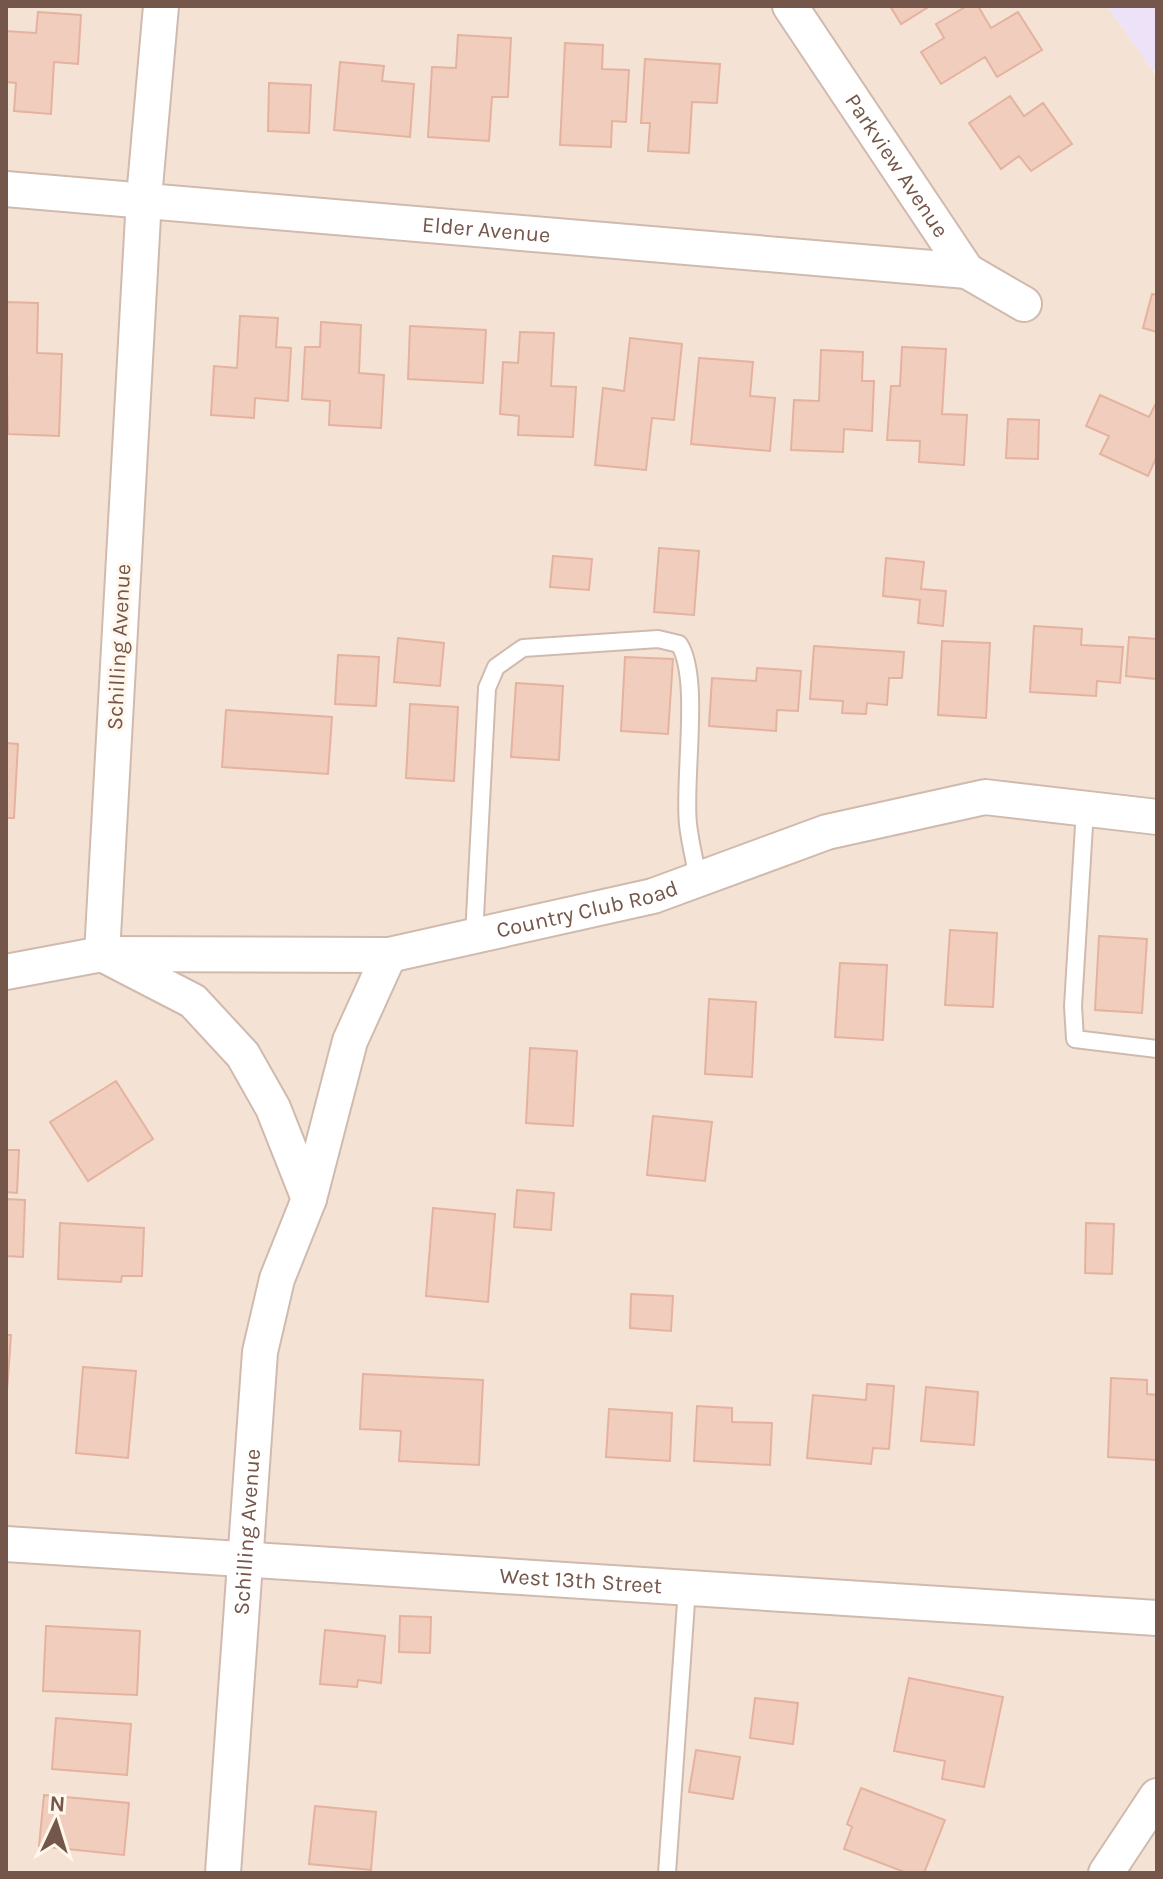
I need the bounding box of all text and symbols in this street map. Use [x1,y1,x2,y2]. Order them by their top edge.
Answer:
street label: Parkview Avenue [839,89,954,242]
street label: Elder Avenue [421,212,551,248]
street label: Schilling Avenue [102,563,136,731]
street label: Country Club Road [494,875,682,944]
street label: Schilling Avenue [228,1448,266,1616]
street label: West 13th Street [499,1563,663,1599]
north arrow [16,1783,96,1863]
text: N [49,1791,66,1818]

